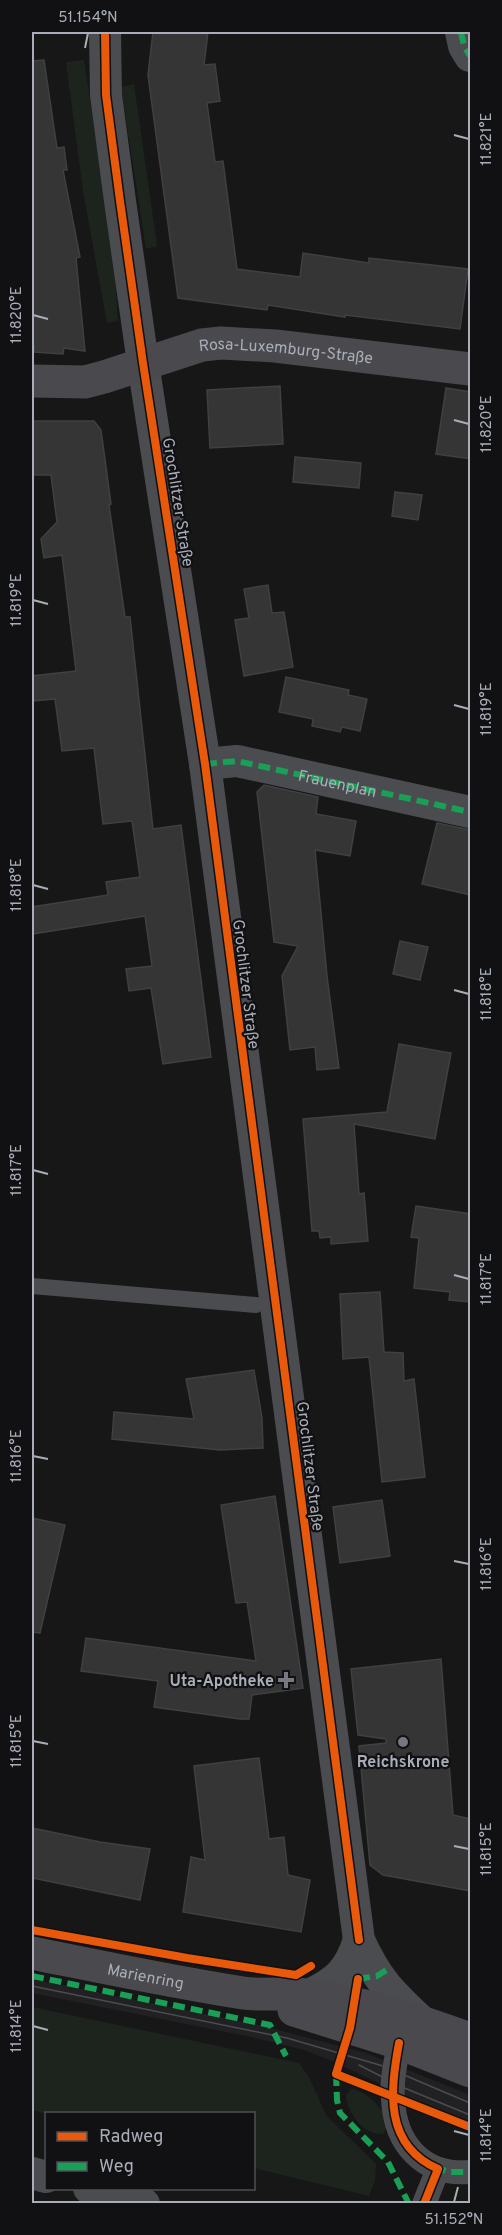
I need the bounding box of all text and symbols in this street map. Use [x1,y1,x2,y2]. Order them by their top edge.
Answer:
text: 51.154°N [58,9,118,28]
text: 11.821°E [478,112,497,166]
text: 11.820°E [8,286,27,344]
street label: Rosa-Luxemburg-Straße [198,335,374,369]
text: 11.820°E [478,395,497,453]
street label: Grochlitzer Straße [157,436,197,568]
text: 11.819°E [8,573,27,627]
text: 11.819°E [478,682,497,736]
street label: Frauenplan [296,767,378,803]
text: 11.818°E [8,858,27,912]
street label: Grochlitzer Straße [227,918,263,1050]
text: 11.818°E [478,967,497,1021]
text: 11.817°E [8,1144,27,1196]
text: 11.817°E [478,1253,497,1305]
street label: Grochlitzer Straße [291,1400,327,1532]
text: 11.816°E [8,1429,27,1483]
text: 11.816°E [478,1537,497,1591]
place label: Uta-Apotheke [169,1672,274,1692]
marker: Uta-Apotheke [279,1673,293,1687]
text: 11.815°E [8,1714,27,1768]
marker: Reichskrone [396,1735,410,1749]
place label: Reichskrone [357,1753,449,1773]
text: 11.815°E [478,1822,497,1876]
street label: Marienring [105,1960,185,1995]
text: 11.814°E [8,1999,27,2053]
text: 11.814°E [478,2108,497,2162]
legend [45,2112,255,2190]
text: Radweg [99,2126,163,2149]
text: Weg [99,2156,134,2179]
text: 51.152°N [425,2211,483,2230]

